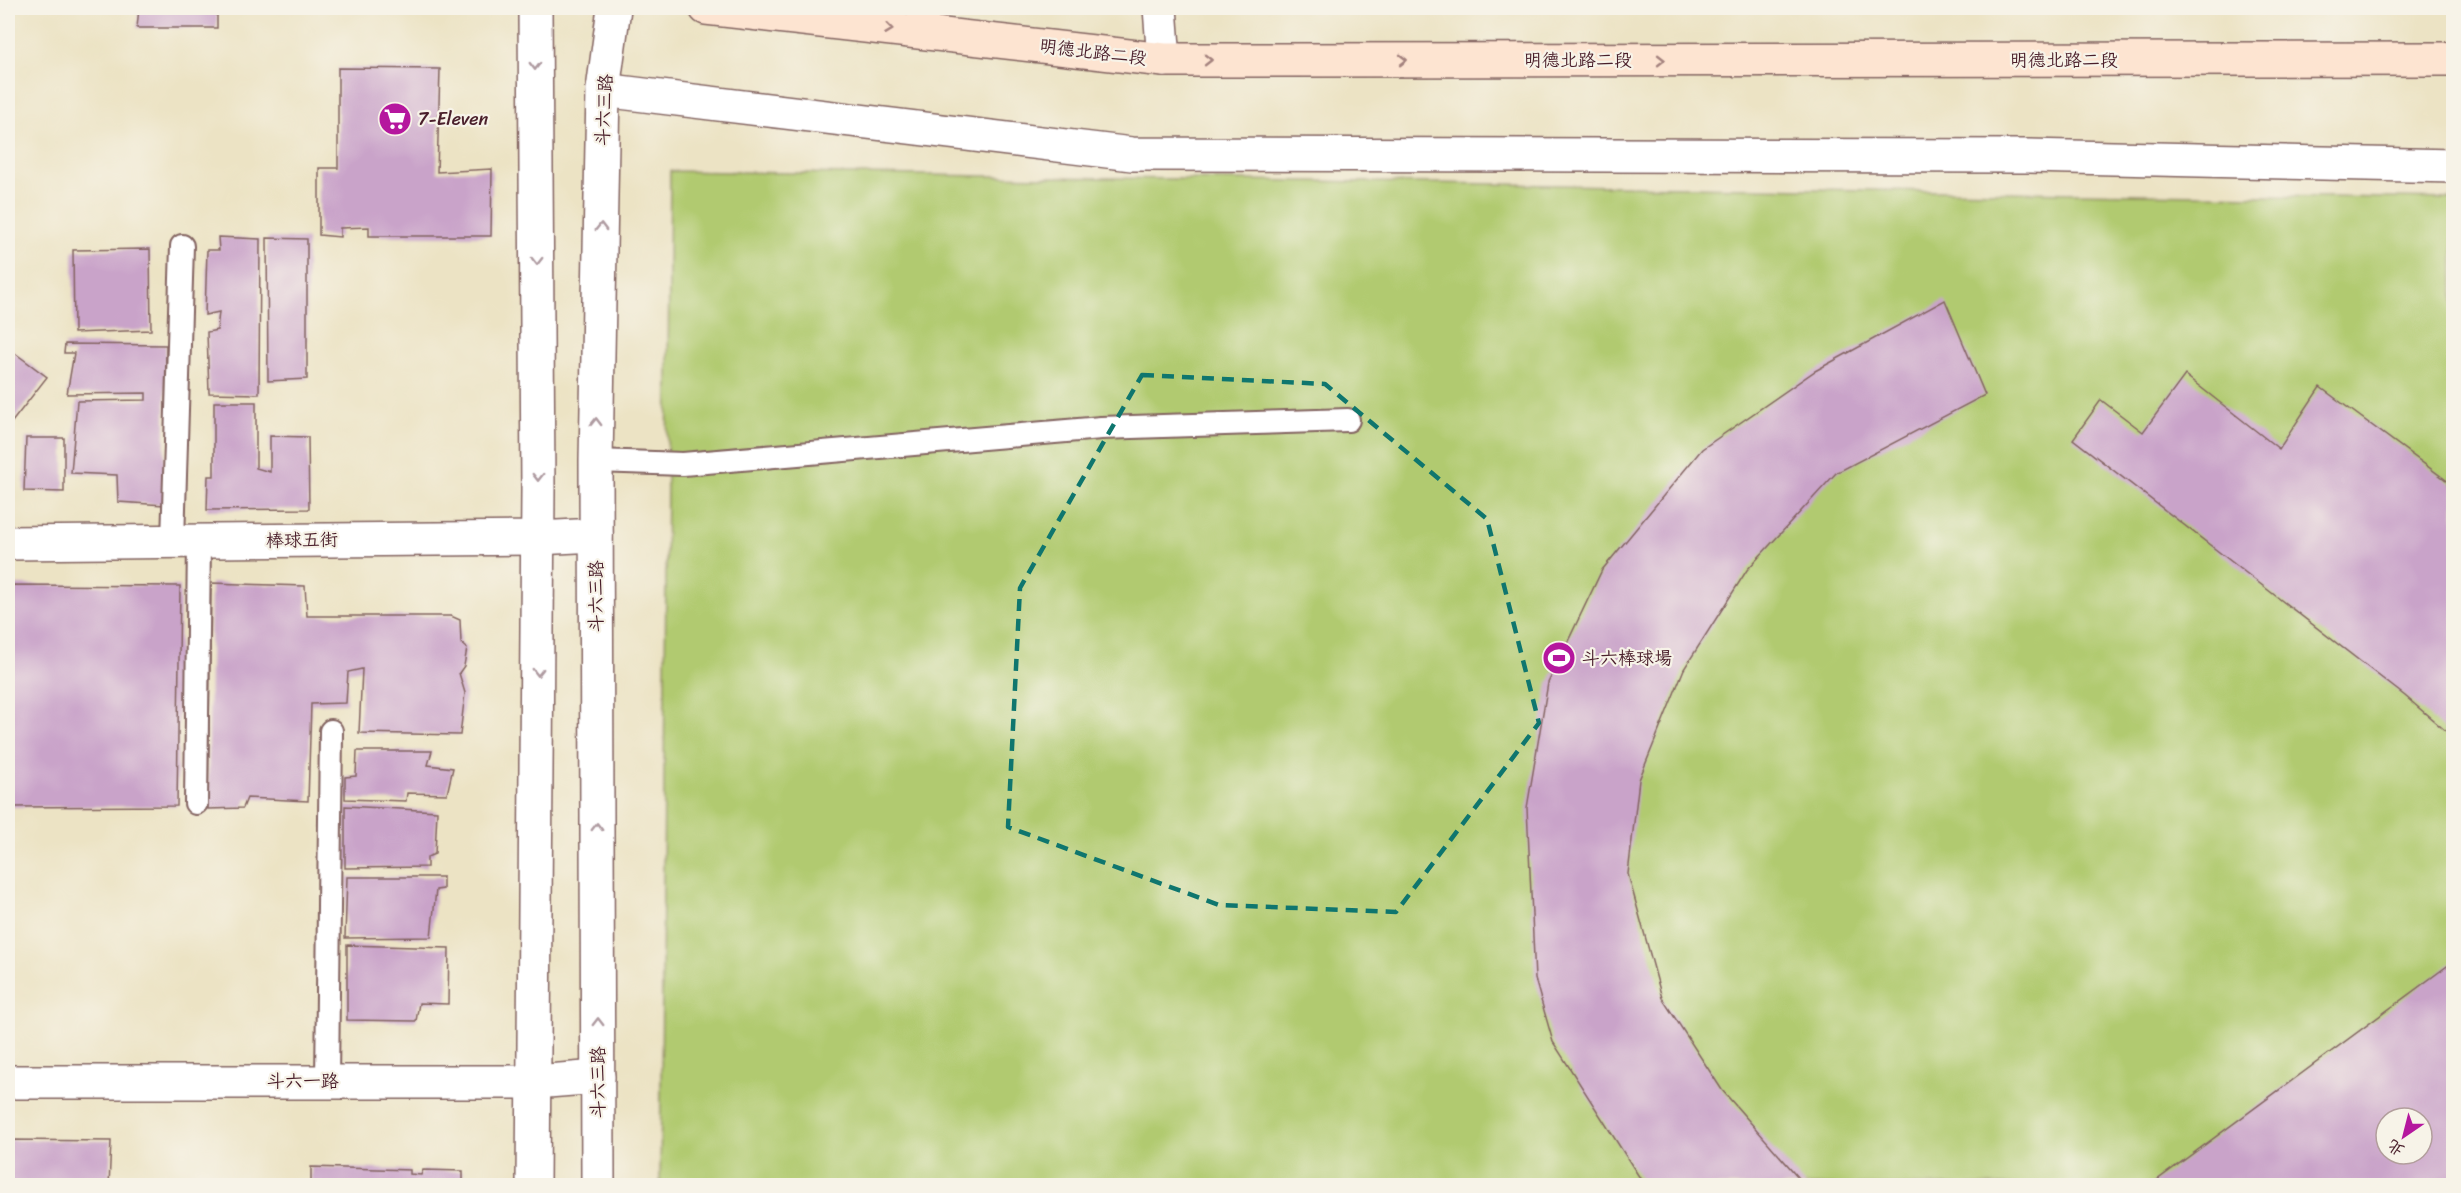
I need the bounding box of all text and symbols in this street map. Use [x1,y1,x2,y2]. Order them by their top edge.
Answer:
one-way arrow [885,22,894,35]
street label: 明德北路二段 [1037,30,1149,74]
street label: 明德北路二段 [1524,44,1632,76]
street label: 明德北路二段 [2010,44,2118,76]
one-way arrow [1204,54,1213,66]
one-way arrow [1399,54,1408,66]
one-way arrow [1657,54,1666,66]
one-way arrow [529,61,542,70]
street label: 斗六三路 [586,73,622,147]
supermarket icon: 7-Eleven [377,101,413,137]
place label: 7-Eleven [418,103,489,135]
one-way arrow [594,223,607,232]
one-way arrow [531,256,543,265]
one-way arrow [590,418,603,427]
one-way arrow [532,472,544,481]
street label: 棒球五街 [266,523,338,557]
street label: 斗六三路 [580,560,612,632]
sports icon: 斗六棒球場 [1541,640,1577,676]
place label: 斗六棒球場 [1582,642,1672,674]
one-way arrow [531,667,544,676]
one-way arrow [591,823,603,832]
one-way arrow [592,1018,604,1027]
street label: 斗六三路 [582,1046,614,1118]
street label: 斗六一路 [267,1065,339,1097]
north arrow [2374,1106,2434,1166]
text: 北 [2381,1131,2411,1164]

